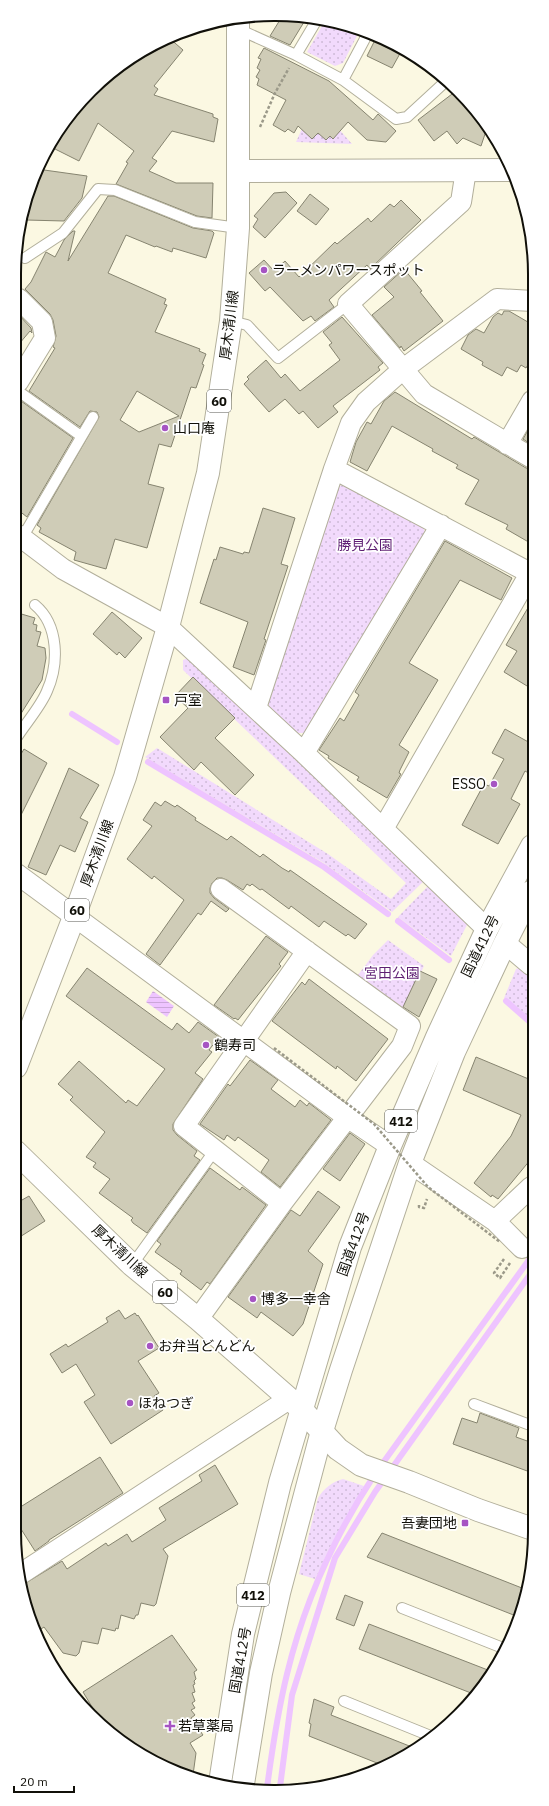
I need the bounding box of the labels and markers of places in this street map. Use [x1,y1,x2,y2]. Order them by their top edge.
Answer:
place label: ラーメンパワースポット [272,261,425,279]
marker: ラーメンパワースポット [259,265,269,275]
place label: 山口庵 [173,419,215,437]
marker: 山口庵 [160,423,170,433]
place label: 戸室 [174,691,202,709]
marker: 戸室 [161,695,171,705]
place label: ESSO [452,775,486,793]
marker: ESSO [489,779,499,789]
place label: 鶴寿司 [214,1036,256,1054]
marker: 鶴寿司 [201,1040,211,1050]
place label: 博多一幸舎 [261,1290,331,1308]
marker: 博多一幸舎 [248,1294,258,1304]
place label: お弁当どんどん [158,1337,256,1355]
marker: お弁当どんどん [145,1341,155,1351]
place label: ほねつぎ [138,1394,194,1412]
marker: ほねつぎ [125,1398,135,1408]
place label: 吾妻団地 [401,1514,457,1532]
marker: 吾妻団地 [460,1518,470,1528]
place label: 若草薬局 [178,1717,234,1735]
marker: 若草薬局 [165,1721,175,1731]

